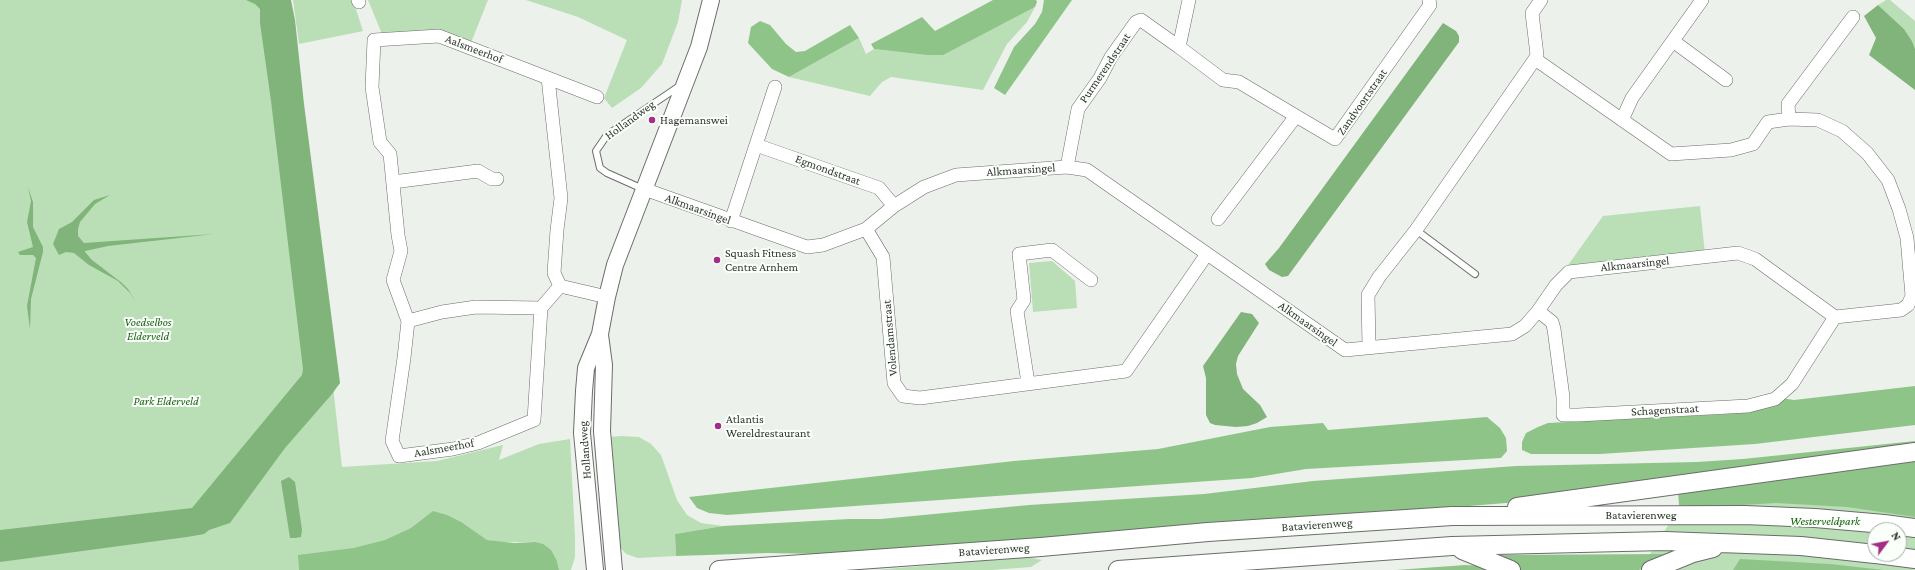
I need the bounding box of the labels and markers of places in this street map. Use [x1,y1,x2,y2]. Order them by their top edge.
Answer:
place label: Hagemanswei [660,113,728,127]
marker: Hagemanswei [647,115,657,125]
place label: Squash Fitness Centre Arnhem [725,246,798,274]
marker: Squash Fitness Centre Arnhem [712,255,722,265]
place label: Atlantis Wereldrestaurant [726,412,810,440]
marker: Atlantis Wereldrestaurant [713,421,723,431]

